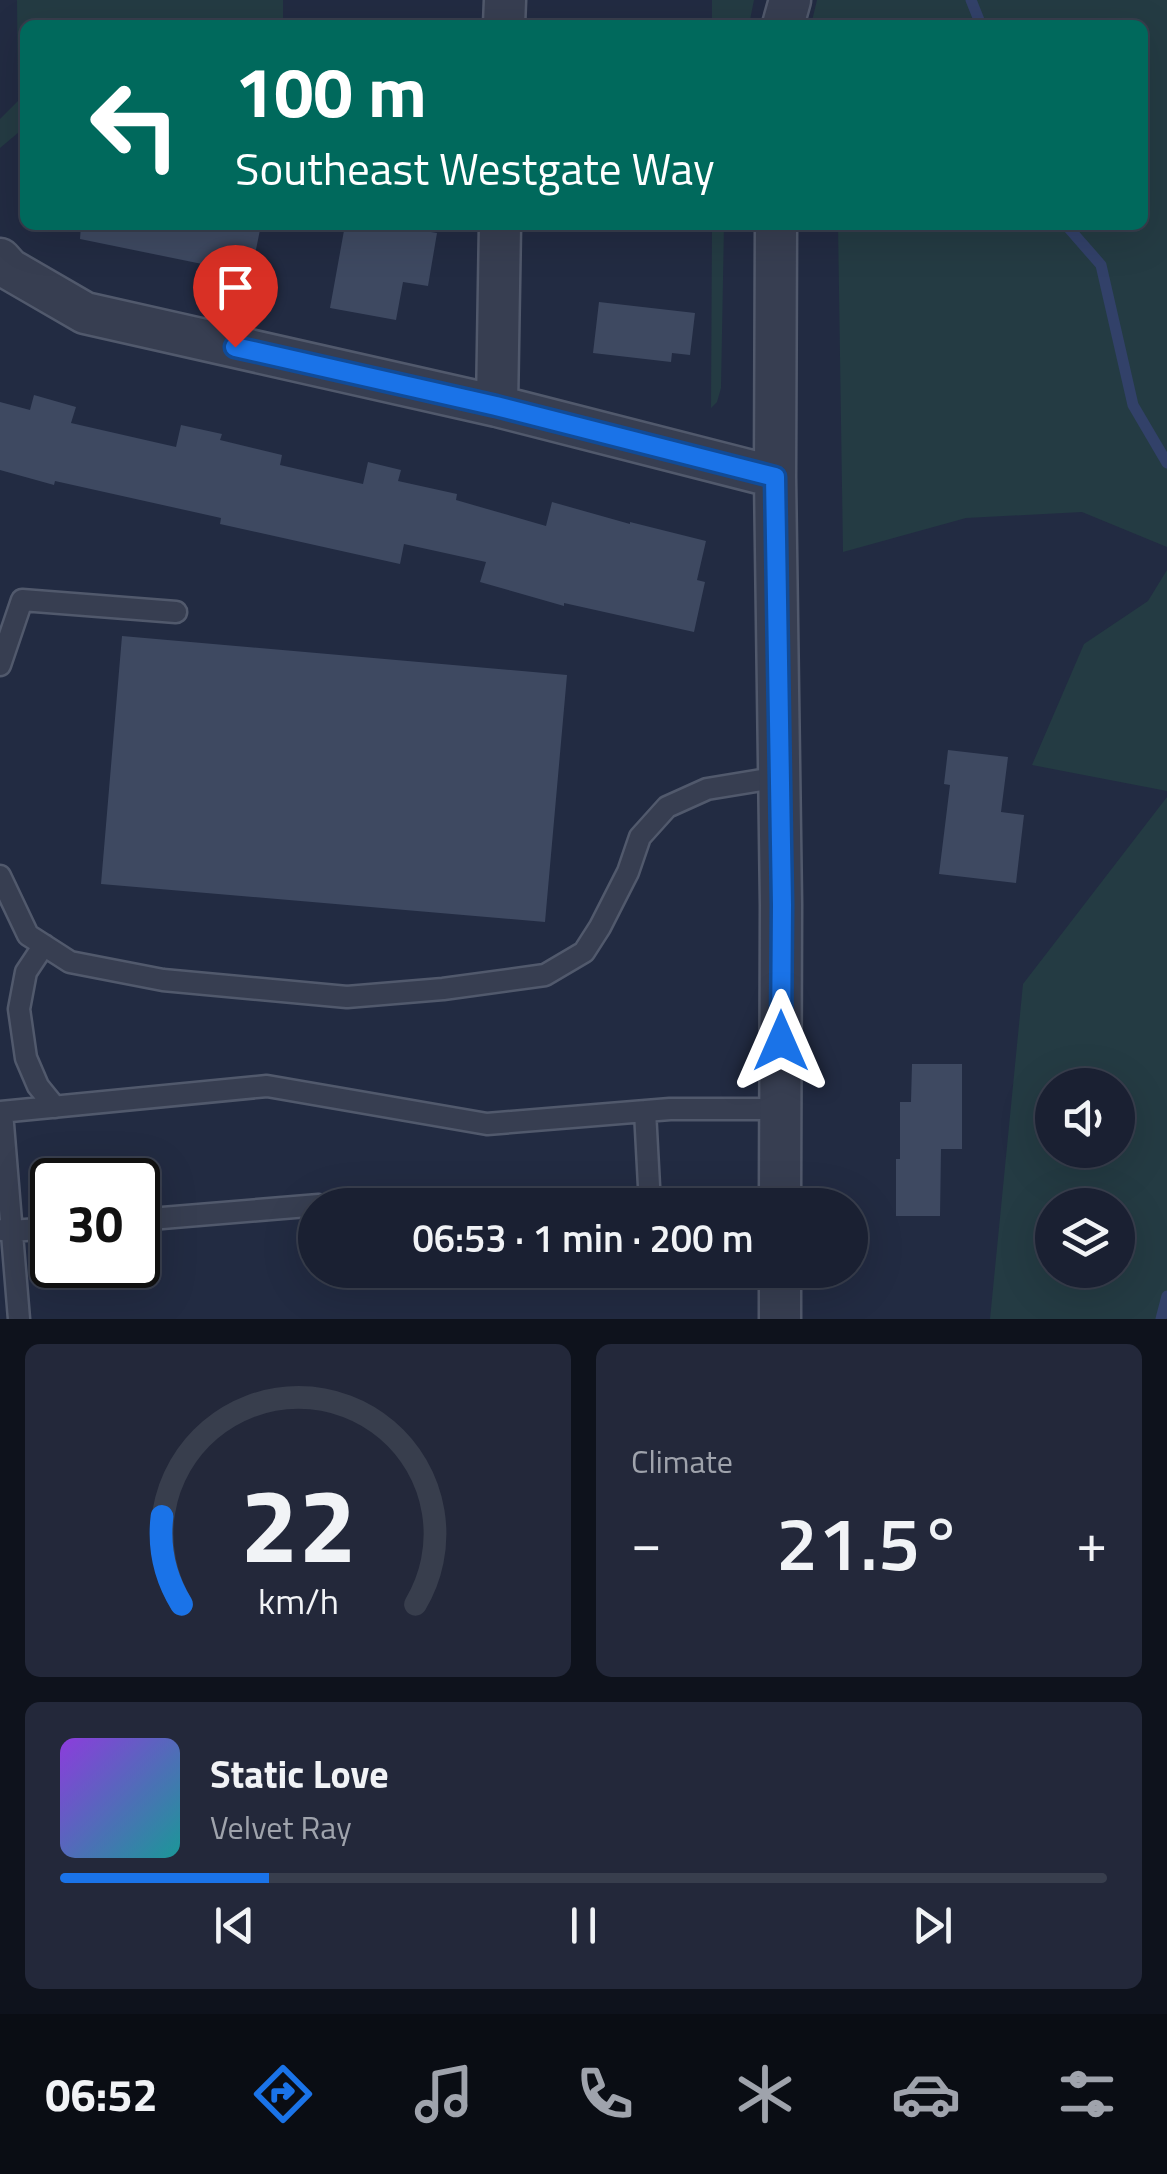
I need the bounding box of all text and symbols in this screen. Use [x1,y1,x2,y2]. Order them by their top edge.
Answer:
text: 100 m [235,38,427,144]
icon: left [70,60,200,190]
text: Southeast Westgate Way [235,134,715,202]
pin [193,245,278,348]
icon: arrive [208,260,263,315]
position arrow [729,989,833,1093]
map controls [1035,1068,1135,1288]
button: sound [1035,1068,1135,1168]
speed limit sign: 30 [30,1158,160,1288]
button: layers [1035,1188,1135,1288]
text: 06:53 · 1 min · 200 m [412,1209,754,1267]
text: Climate [631,1437,733,1485]
text: 22 [240,1444,356,1602]
text: 21.5° [776,1485,962,1599]
text: − [631,1500,662,1583]
text: + [1076,1500,1107,1583]
text: km/h [258,1573,338,1628]
text: Static Love [210,1745,389,1803]
text: Velvet Ray [210,1803,352,1851]
icon: previous [207,1898,262,1953]
icon: pause [556,1898,611,1953]
icon: next [905,1898,960,1953]
icon: directions [248,2059,318,2129]
icon: music [409,2059,479,2129]
icon: phone [570,2059,640,2129]
icon: climate [730,2059,800,2129]
icon: car [891,2059,961,2129]
icon: filters [1052,2059,1122,2129]
text: 06:52 [45,2060,158,2128]

